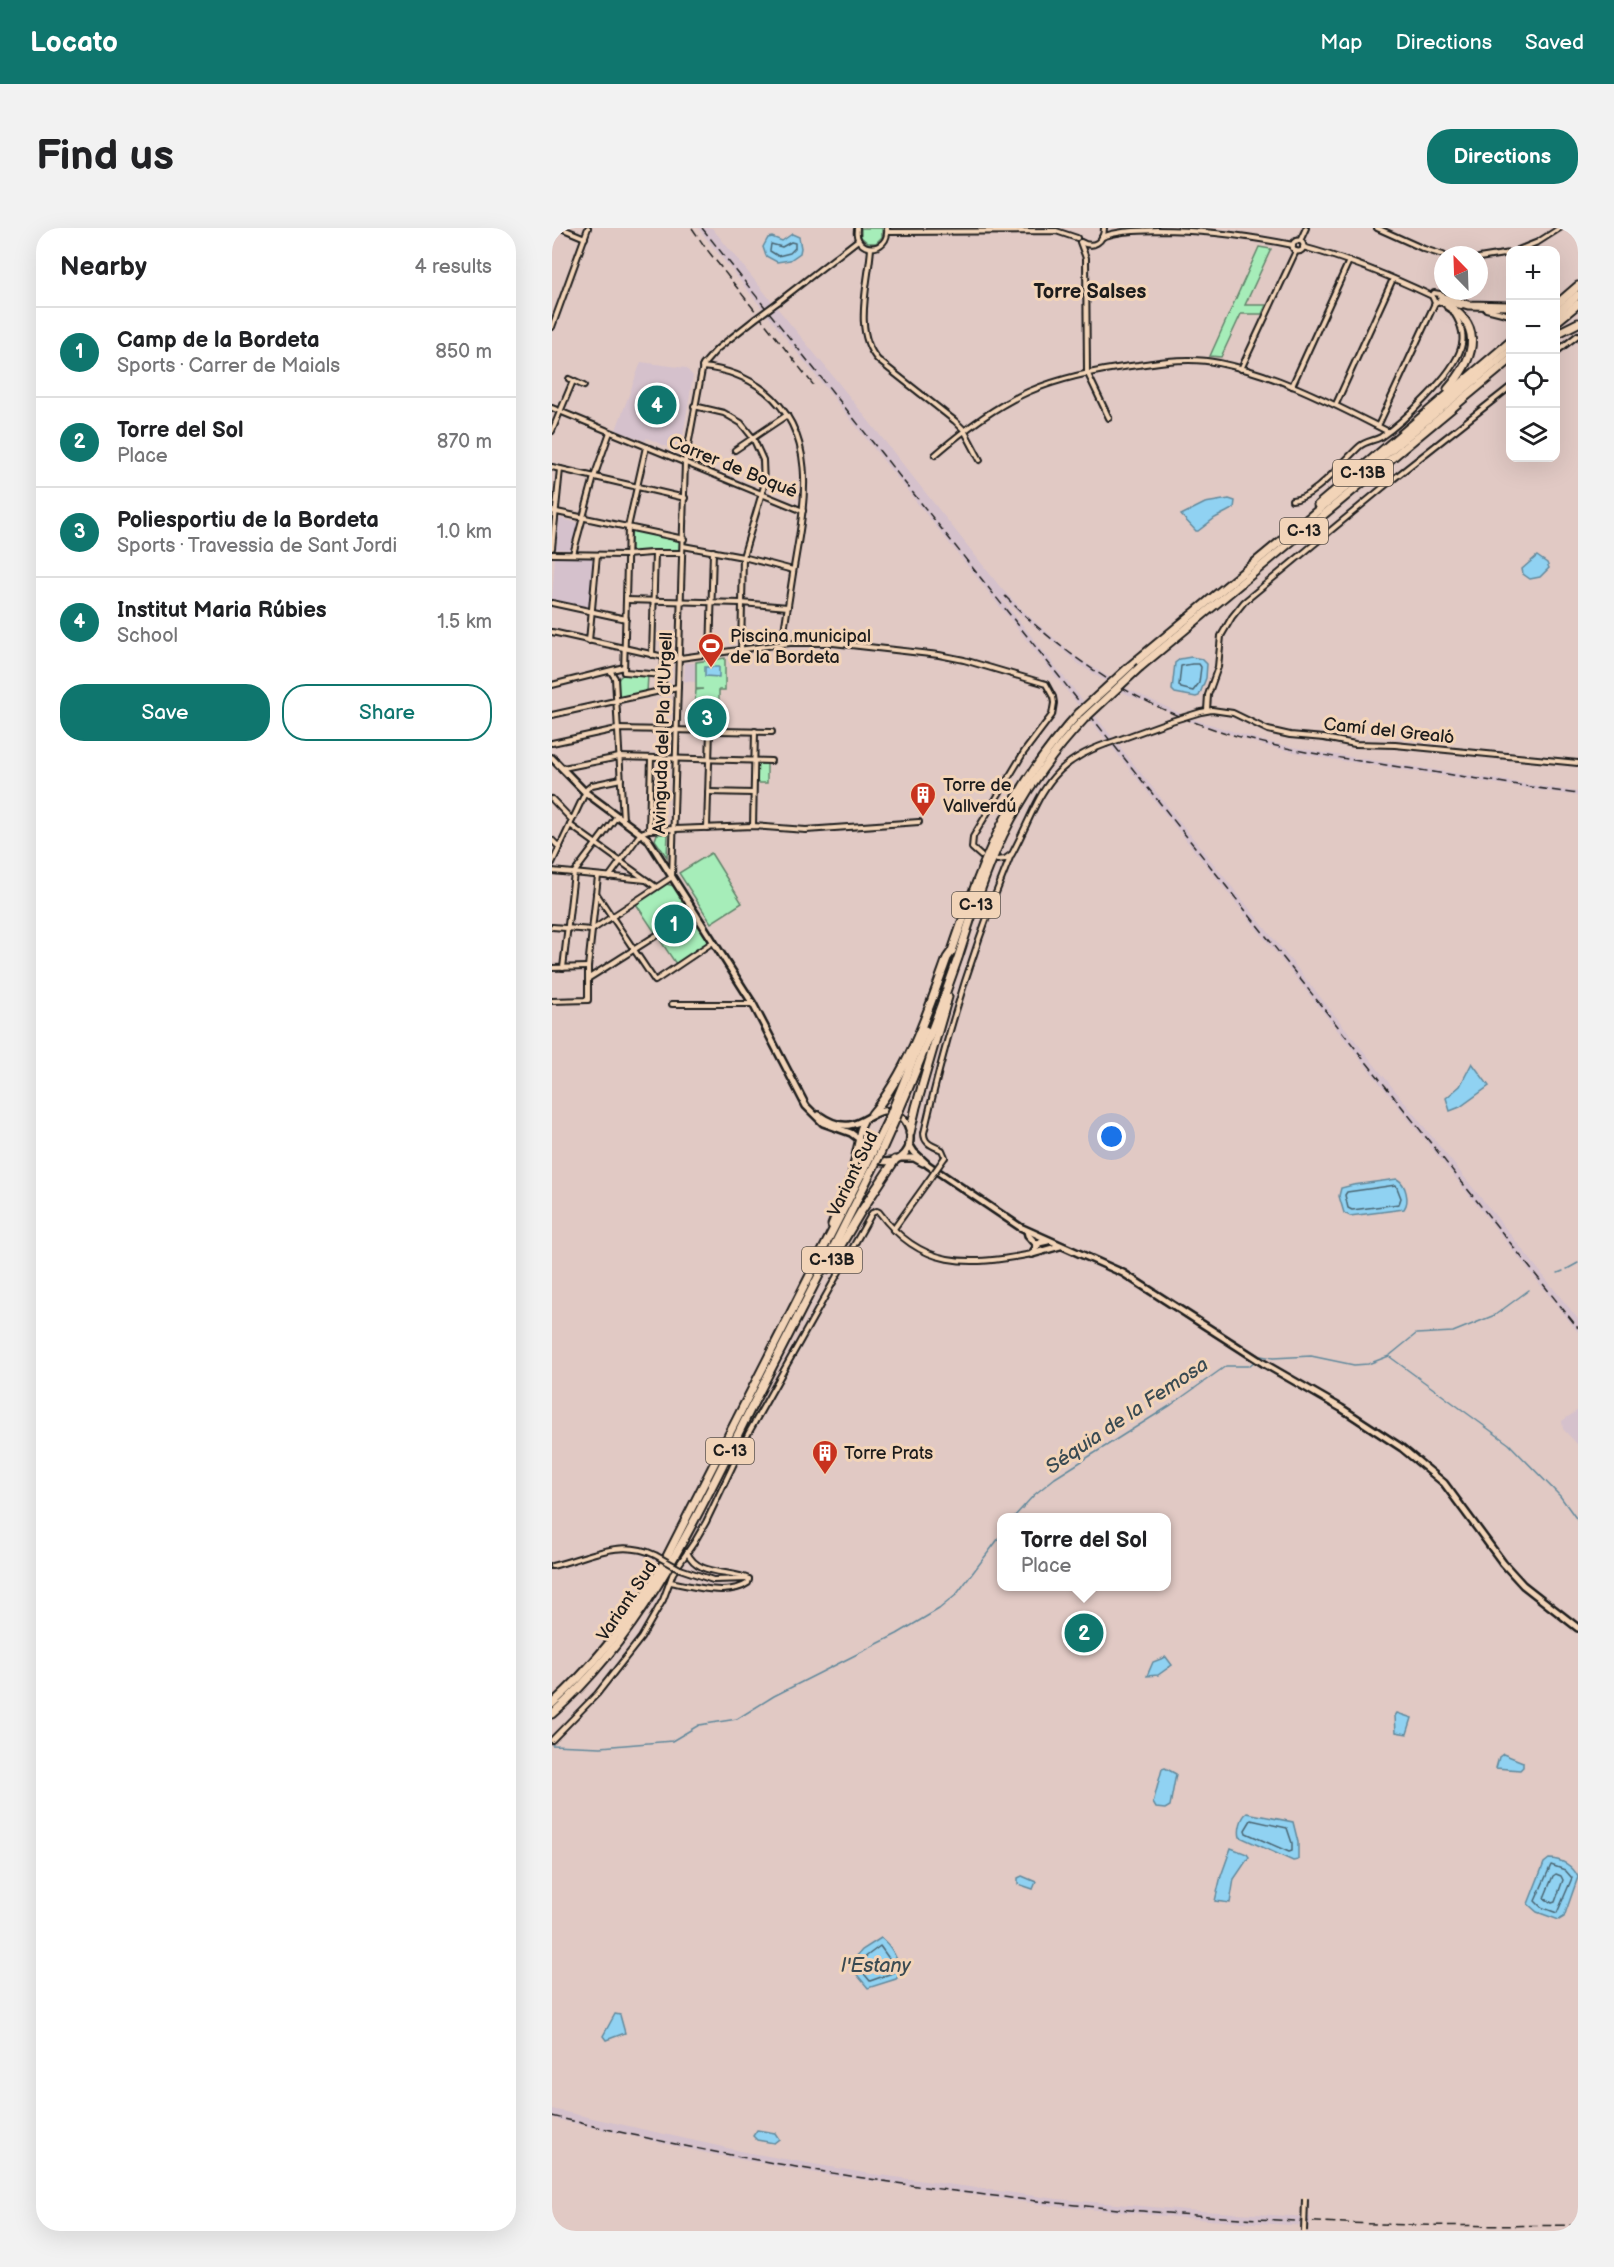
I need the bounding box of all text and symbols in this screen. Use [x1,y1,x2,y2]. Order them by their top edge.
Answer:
text: Locato [30,26,118,59]
text: Map [1320,30,1363,55]
text: Directions [1396,30,1492,55]
text: Saved [1525,30,1584,55]
button: Directions [1427,129,1578,184]
text: Find us [36,131,174,182]
north arrow [1434,246,1488,300]
map controls [1506,246,1560,462]
button: + [1506,246,1560,300]
text: Nearby [60,252,147,283]
text: 4 results [414,255,492,279]
district label: Torre Salses [1034,280,1147,304]
button: − [1506,300,1560,354]
text: Camp de la Bordeta [117,327,320,354]
text: 1 [75,340,84,364]
text: 850 m [435,340,492,364]
text: Sports · Carrer de Maials [117,354,340,378]
button: locate [1506,354,1560,408]
pin: 4 [638,382,676,428]
button: layers [1506,408,1560,462]
text: Torre del Sol [117,417,244,444]
text: 2 [74,430,85,454]
text: 870 m [437,430,492,454]
street label: Carrer de Boqué [665,432,801,503]
text: Place [117,444,168,468]
road number: C-13B [1333,460,1393,486]
text: Poliesportiu de la Bordeta [117,507,379,534]
road number: C-13 [1280,518,1328,544]
text: 3 [74,520,85,544]
text: 1.0 km [437,520,492,544]
text: Sports · Travessia de Sant Jordi [117,534,397,558]
text: Institut Maria Rúbies [117,597,327,624]
text: 4 [74,610,85,634]
text: 1.5 km [437,610,492,634]
text: School [117,624,178,648]
place label: Piscina municipal de la Bordeta [730,626,871,668]
sports icon: Piscina municipal de la Bordeta [696,631,726,669]
street label: Avinguda del Pla d'Urgell [649,632,677,834]
button: Save [60,684,270,741]
button: Share [282,684,492,741]
pin: 3 [688,696,726,740]
street label: Camí del Grealó [1323,714,1455,748]
place label: Torre de Vallverdú [943,775,1016,817]
building icon: Torre de Vallverdú [908,780,938,818]
road number: C-13 [952,892,1000,918]
pin: 1 [654,902,694,946]
your location [1097,1122,1126,1151]
street label: Variant Sud [823,1128,883,1220]
road number: C-13B [802,1247,862,1273]
water label: Séquia de la Femosa [1041,1353,1213,1479]
road number: C-13 [706,1438,754,1464]
building icon: Torre Prats [810,1438,840,1476]
place label: Torre Prats [844,1443,933,1464]
popup [997,1513,1171,1591]
text: Torre del Sol [1021,1527,1147,1554]
text: Place [1021,1554,1071,1578]
street label: Variant Sud [593,1557,661,1645]
pin: 2 [1064,1610,1104,1656]
water label: l'Estany [841,1954,912,1978]

